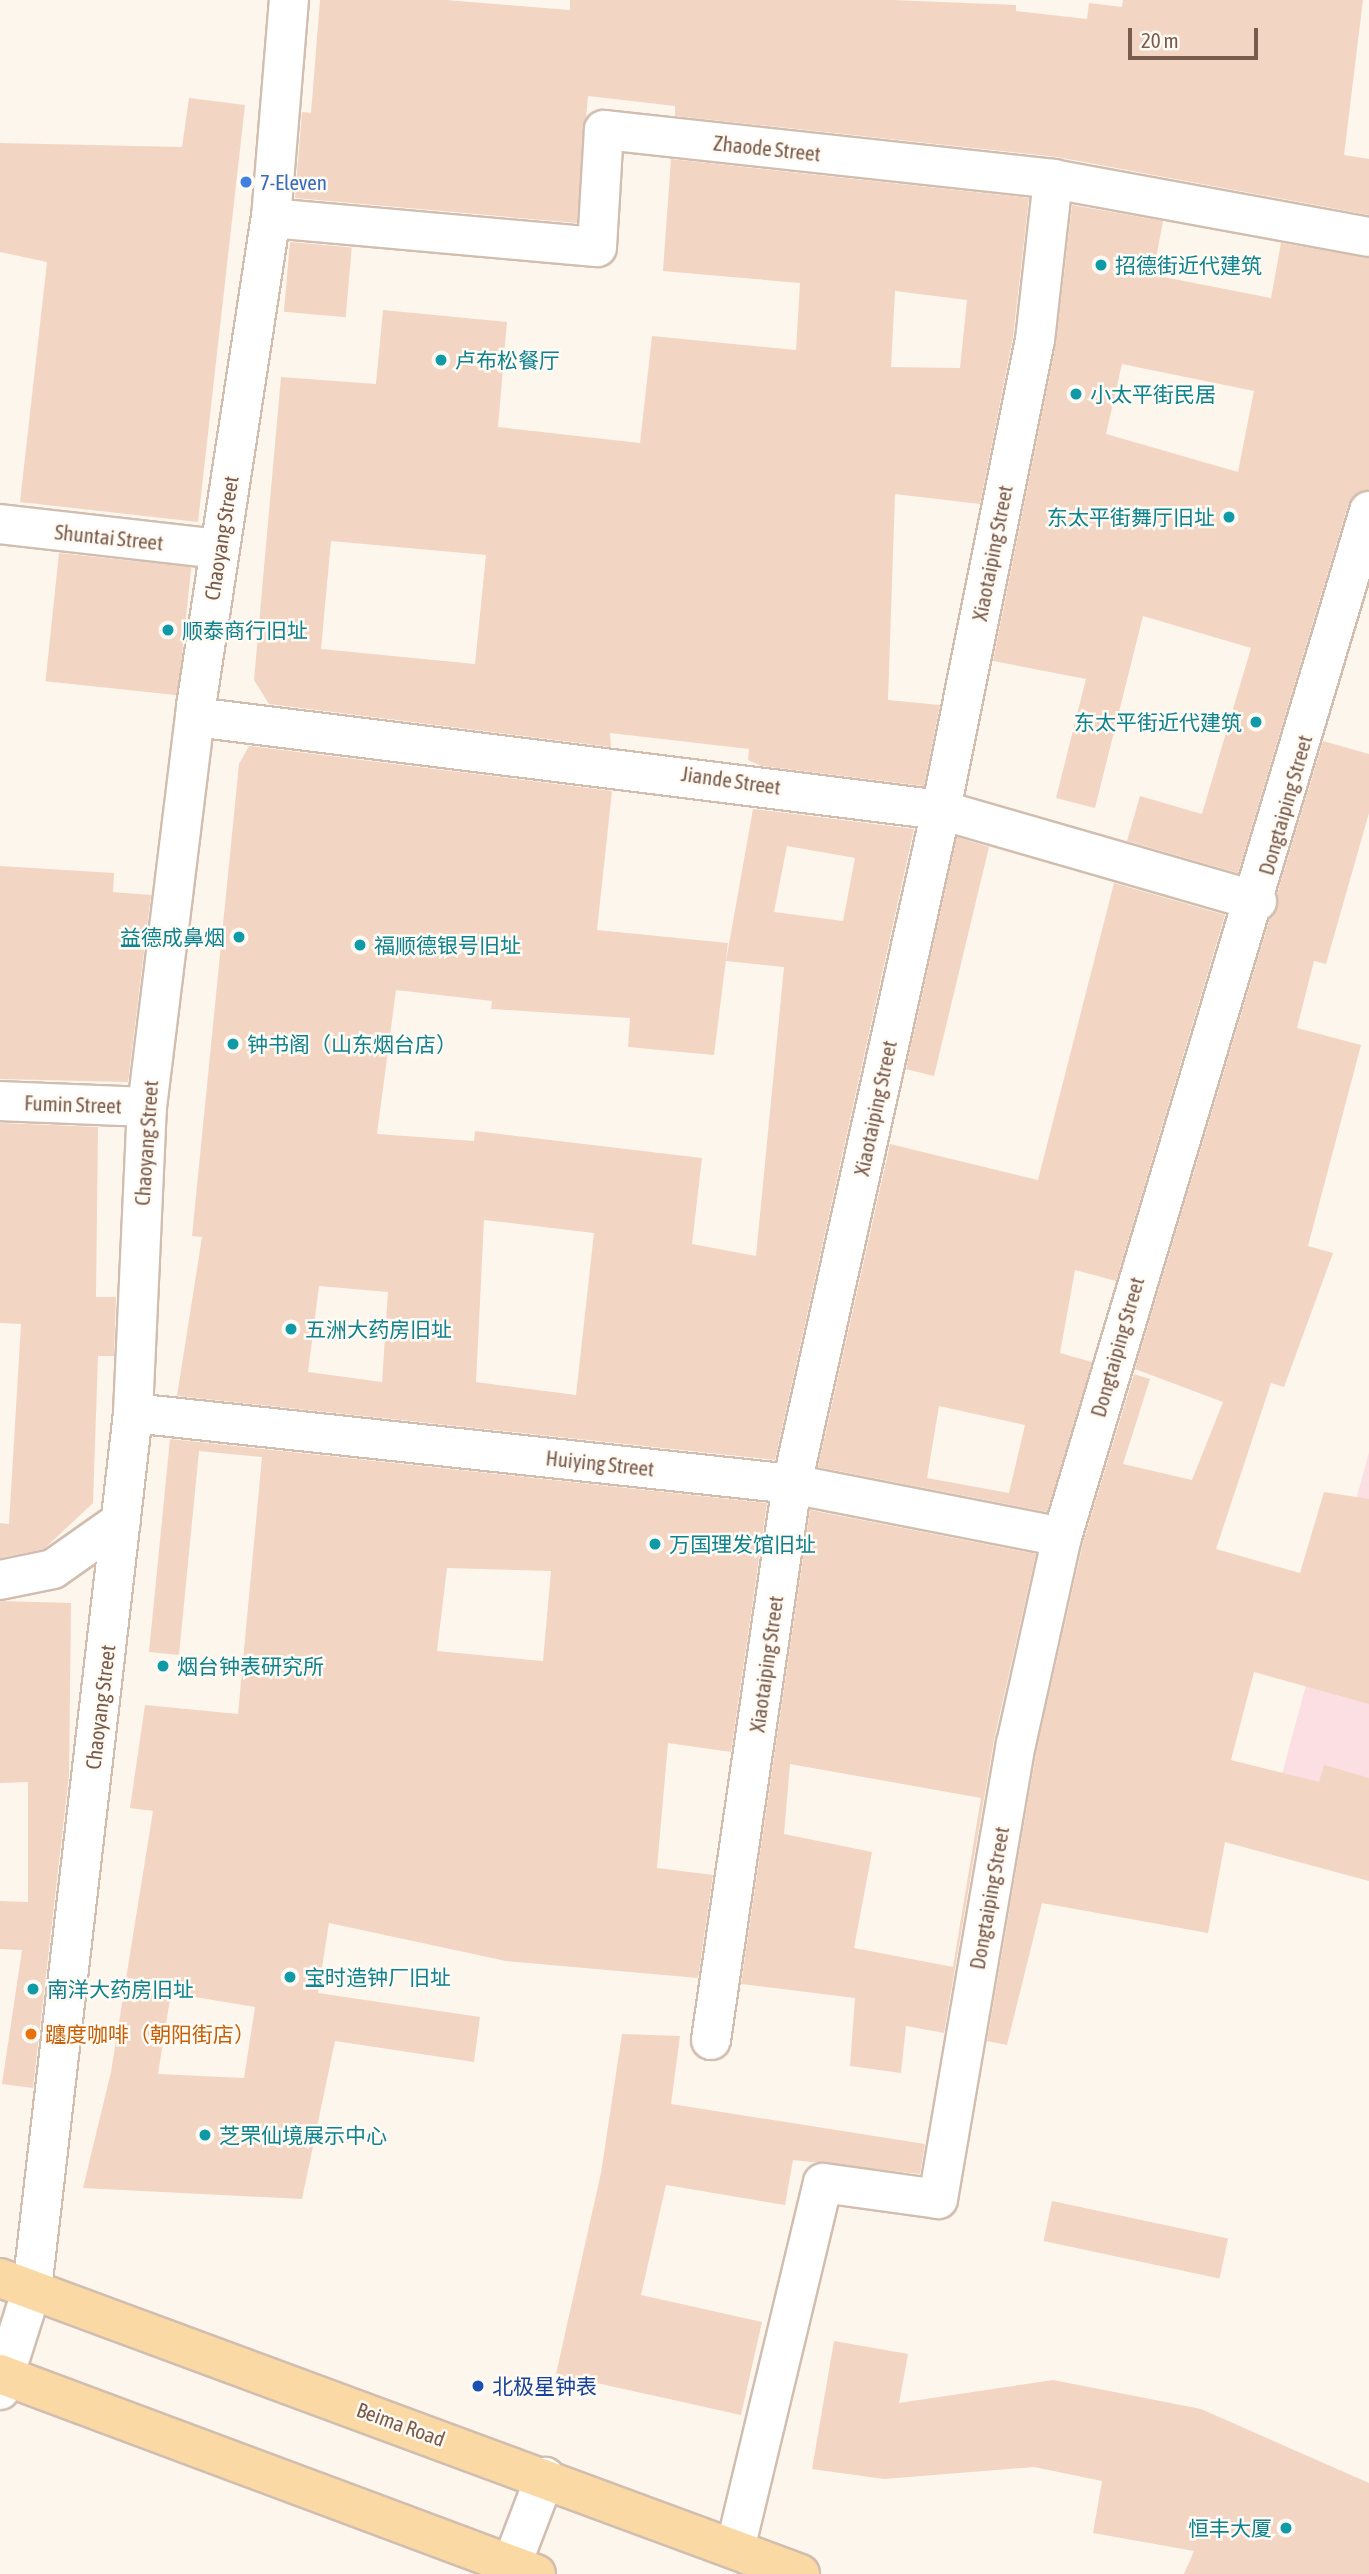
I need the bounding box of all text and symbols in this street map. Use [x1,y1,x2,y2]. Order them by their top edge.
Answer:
scale bar [1131,14,1260,58]
text: 20 m [1141,28,1179,52]
street label: Zhaode Street [712,130,822,166]
place label: 7-Eleven [260,169,327,195]
marker: 7-Eleven [238,174,254,190]
place label: 招德街近代建筑 [1115,252,1262,278]
marker: 招德街近代建筑 [1093,257,1109,273]
place label: 卢布松餐厅 [455,347,560,373]
marker: 卢布松餐厅 [433,352,449,368]
place label: 小太平街民居 [1090,381,1216,407]
marker: 小太平街民居 [1068,386,1084,402]
street label: Chaoyang Street [199,474,243,602]
street label: Xiaotaiping Street [967,483,1017,623]
place label: 东太平街舞厅旧址 [1047,504,1215,530]
marker: 东太平街舞厅旧址 [1221,509,1237,525]
street label: Shuntai Street [54,519,164,555]
place label: 顺泰商行旧址 [182,617,308,643]
marker: 顺泰商行旧址 [160,622,176,638]
place label: 东太平街近代建筑 [1074,709,1242,735]
marker: 东太平街近代建筑 [1248,714,1264,730]
street label: Dongtaiping Street [1253,732,1317,878]
street label: Jiande Street [680,761,782,799]
place label: 益德成鼻烟 [120,924,225,950]
marker: 益德成鼻烟 [231,929,247,945]
place label: 福顺德银号旧址 [374,932,521,958]
marker: 福顺德银号旧址 [352,937,368,953]
place label: 钟书阁（山东烟台店） [247,1031,457,1057]
marker: 钟书阁（山东烟台店） [225,1036,241,1052]
street label: Xiaotaiping Street [848,1038,902,1178]
street label: Chaoyang Street [129,1080,163,1206]
street label: Fumin Street [24,1090,122,1118]
street label: Dongtaiping Street [1085,1274,1149,1420]
place label: 五洲大药房旧址 [305,1316,452,1342]
marker: 五洲大药房旧址 [283,1321,299,1337]
street label: Huiying Street [545,1445,655,1481]
place label: 万国理发馆旧址 [669,1531,816,1557]
marker: 万国理发馆旧址 [647,1536,663,1552]
street label: Xiaotaiping Street [744,1594,788,1734]
street label: Chaoyang Street [80,1643,120,1771]
place label: 烟台钟表研究所 [177,1653,324,1679]
marker: 烟台钟表研究所 [155,1658,171,1674]
street label: Dongtaiping Street [964,1825,1014,1971]
place label: 宝时造钟厂旧址 [304,1964,451,1990]
marker: 宝时造钟厂旧址 [282,1969,298,1985]
place label: 南洋大药房旧址 [47,1976,194,2002]
marker: 南洋大药房旧址 [25,1981,41,1997]
place label: 躔度咖啡（朝阳街店） [45,2021,255,2047]
marker: 躔度咖啡（朝阳街店） [23,2026,39,2042]
place label: 芝罘仙境展示中心 [219,2122,387,2148]
marker: 芝罘仙境展示中心 [197,2127,213,2143]
place label: 北极星钟表 [492,2373,597,2399]
marker: 北极星钟表 [470,2378,486,2394]
street label: Beima Road [353,2396,449,2452]
place label: 恒丰大厦 [1188,2515,1272,2541]
marker: 恒丰大厦 [1278,2520,1294,2536]

